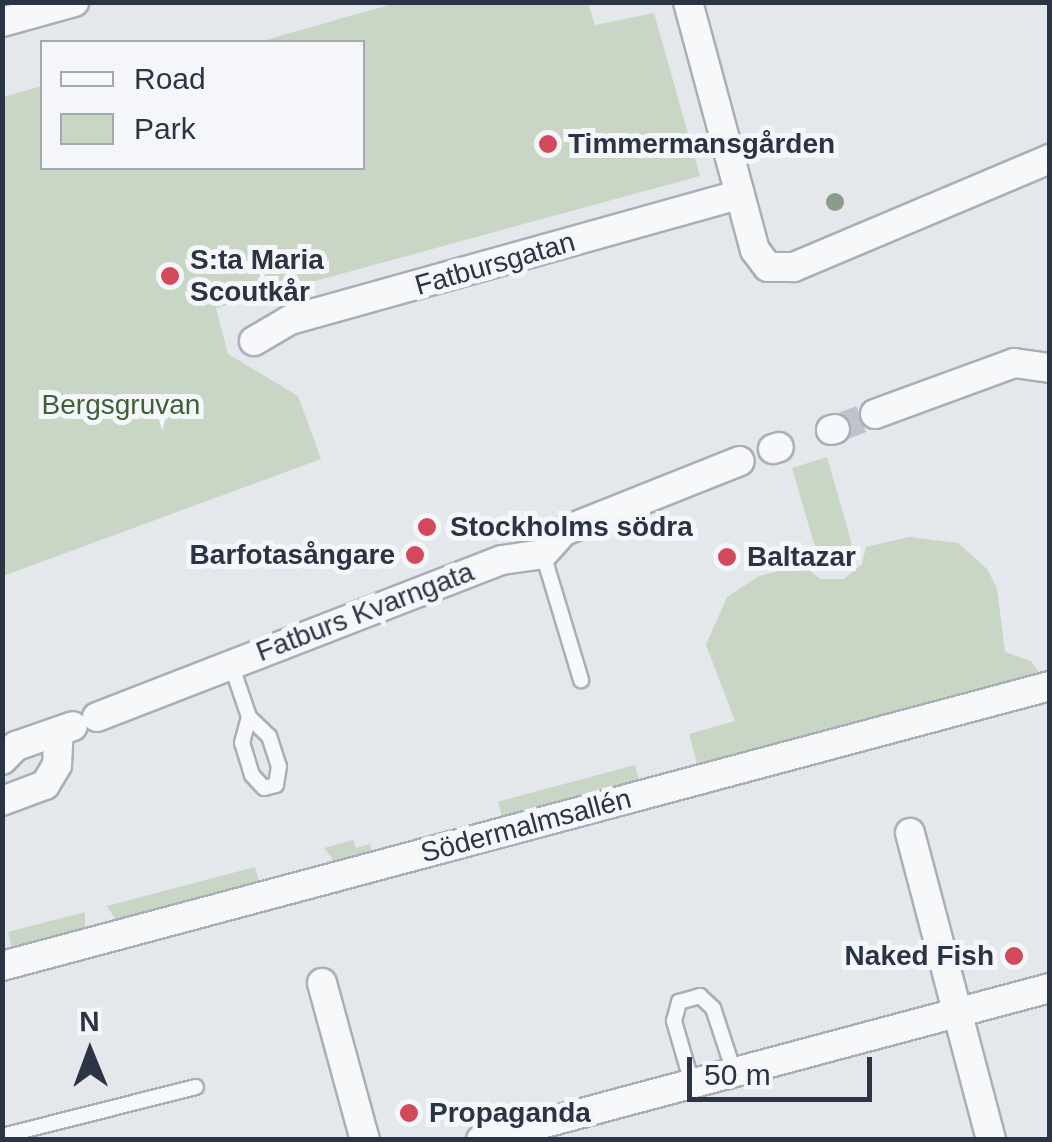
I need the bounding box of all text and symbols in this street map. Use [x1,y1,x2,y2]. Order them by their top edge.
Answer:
legend [40,40,365,170]
text: Road [134,62,206,95]
text: Park [134,112,196,145]
place label: Timmermansgården [568,127,835,161]
marker: Timmermansgården [537,133,559,155]
street label: Fatbursgatan [411,225,579,303]
place label: S:ta Maria Scoutkår [190,243,324,309]
marker: S:ta Maria Scoutkår [159,265,181,287]
park label: Bergsgruvan [42,388,200,422]
place label: Stockholms södra [450,510,693,544]
marker: Stockholms södra [414,514,440,540]
place label: Barfotasångare [190,538,395,572]
place label: Baltazar [747,540,856,574]
marker: Barfotasångare [404,544,426,566]
marker: Baltazar [716,546,738,568]
street label: Fatburs Kvarngata [251,555,479,669]
street label: Södermalmsallén [417,782,635,870]
place label: Naked Fish [845,939,994,973]
marker: Naked Fish [1003,945,1025,967]
north arrow [40,1002,140,1102]
text: N [79,1006,100,1037]
scale bar [692,1037,877,1099]
text: 50 m [704,1058,771,1091]
place label: Propaganda [429,1096,591,1130]
marker: Propaganda [398,1102,420,1124]

